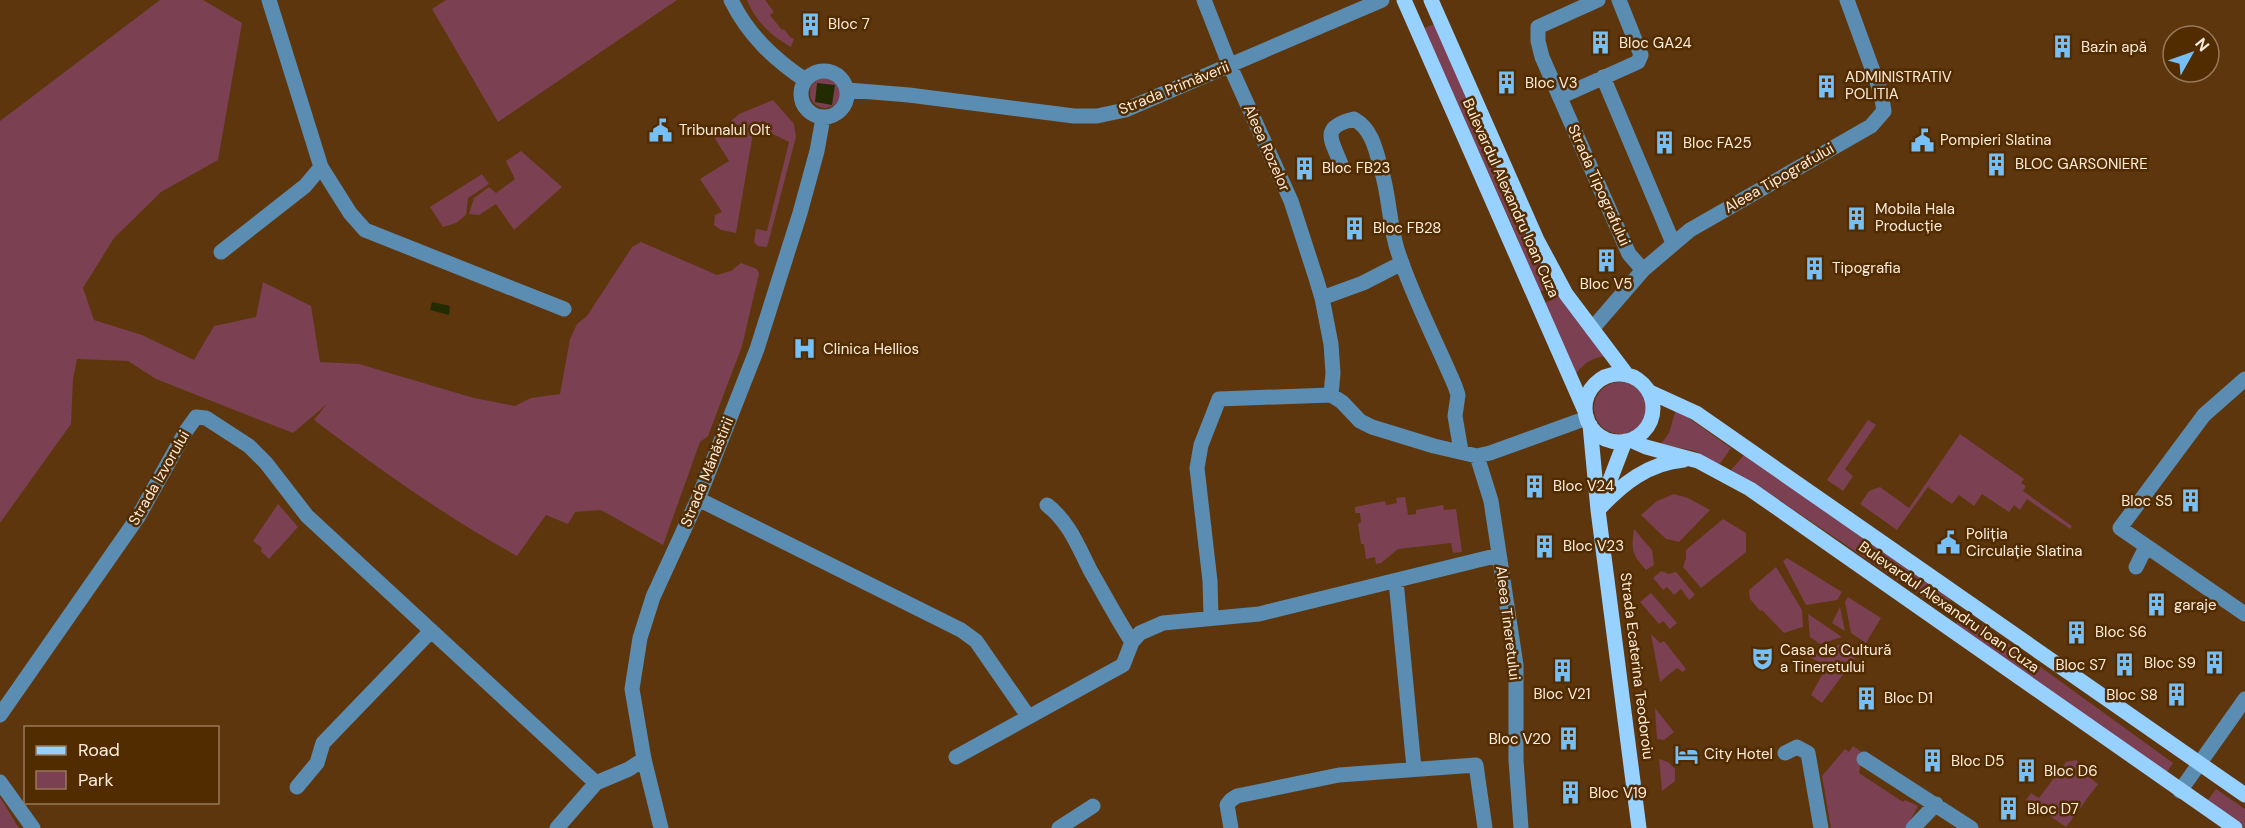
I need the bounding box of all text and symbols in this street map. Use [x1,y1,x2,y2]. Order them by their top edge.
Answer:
building icon: Bloc 7 [797,11,823,37]
place label: Bloc 7 [828,14,870,34]
north arrow [2161,24,2221,84]
building icon: Bloc GA24 [1588,30,1614,56]
place label: Bloc GA24 [1619,33,1692,53]
text: N [2190,33,2214,56]
building icon: Bazin apă [2050,34,2076,60]
place label: Bazin apă [2081,37,2147,57]
street label: Strada Primăverii [1116,57,1232,119]
place label: ADMINISTRATIV POLITIA [1845,67,1952,104]
building icon: Bloc V3 [1494,70,1520,96]
place label: Bloc V3 [1525,73,1578,93]
building icon: ADMINISTRATIV POLITIA [1814,73,1840,99]
street label: Bulevardul Alexandru Ioan Cuza [1458,95,1564,301]
street label: Aleea Rozelor [1239,101,1295,195]
public building icon: Tribunalul Olt [648,117,674,143]
place label: Tribunalul Olt [679,120,771,140]
street label: Strada Tipografului [1563,121,1635,249]
public building icon: Pompieri Slatina [1909,127,1935,153]
building icon: Bloc FA25 [1652,130,1678,156]
place label: Pompieri Slatina [1940,130,2051,150]
place label: Bloc FA25 [1683,133,1752,153]
street label: Aleea Tipografului [1720,138,1838,218]
building icon: BLOC GARSONIERE [1984,151,2010,177]
place label: BLOC GARSONIERE [2015,154,2148,174]
building icon: Bloc FB23 [1291,155,1317,181]
place label: Bloc FB23 [1322,158,1390,178]
place label: Mobila Hala Producție [1875,199,1955,236]
building icon: Mobila Hala Producție [1844,205,1870,231]
building icon: Bloc FB28 [1342,215,1368,241]
place label: Bloc FB28 [1373,218,1441,238]
building icon: Bloc V5 [1593,247,1619,273]
building icon: Tipografia [1801,255,1827,281]
place label: Tipografia [1832,258,1901,278]
place label: Bloc V5 [1580,274,1632,294]
hospital icon: Clinica Hellios [792,336,818,362]
place label: Clinica Hellios [823,339,919,359]
street label: Strada Mănăstirii [676,414,738,530]
street label: Strada Izvorului [124,427,194,529]
building icon: Bloc V24 [1522,473,1548,499]
place label: Bloc V24 [1553,476,1614,496]
building icon: Bloc S5 [2178,488,2204,514]
place label: Bloc S5 [2121,491,2173,511]
place label: Poliția Circulație Slatina [1966,524,2082,561]
public building icon: Poliția Circulație Slatina [1935,530,1961,556]
building icon: Bloc V23 [1532,533,1558,559]
place label: Bloc V23 [1563,536,1624,556]
street label: Bulevardul Alexandru Ioan Cuza [1855,537,2043,677]
street label: Aleea Tineretului [1491,565,1525,681]
street label: Strada Ecaterina Teodoroiu [1616,571,1658,761]
building icon: garaje [2143,592,2169,618]
place label: garaje [2174,595,2216,615]
building icon: Bloc S6 [2064,619,2090,645]
place label: Bloc S6 [2095,622,2147,642]
place label: Casa de Cultură a Tineretului [1780,640,1891,677]
theatre icon: Casa de Cultură a Tineretului [1749,646,1775,672]
building icon: Bloc S9 [2201,650,2227,676]
building icon: Bloc S7 [2111,652,2137,678]
place label: Bloc S9 [2144,653,2196,673]
place label: Bloc S7 [2055,655,2106,675]
building icon: Bloc V21 [1549,657,1575,683]
building icon: Bloc S8 [2163,682,2189,708]
place label: Bloc V21 [1534,684,1590,704]
building icon: Bloc D1 [1853,685,1879,711]
place label: Bloc S8 [2106,685,2158,705]
place label: Bloc D1 [1884,688,1933,708]
legend [24,726,219,804]
building icon: Bloc V20 [1556,726,1582,752]
place label: Bloc V20 [1489,729,1551,749]
text: Road [78,738,120,762]
hotel icon: City Hotel [1673,741,1699,767]
place label: City Hotel [1704,744,1773,764]
building icon: Bloc D5 [1920,748,1946,774]
place label: Bloc D5 [1951,751,2004,771]
building icon: Bloc D6 [2013,758,2039,784]
place label: Bloc D6 [2044,761,2098,781]
text: Park [78,768,114,792]
building icon: Bloc V19 [1558,780,1584,806]
place label: Bloc V19 [1589,783,1647,803]
building icon: Bloc D7 [1996,796,2022,822]
place label: Bloc D7 [2027,799,2079,819]

